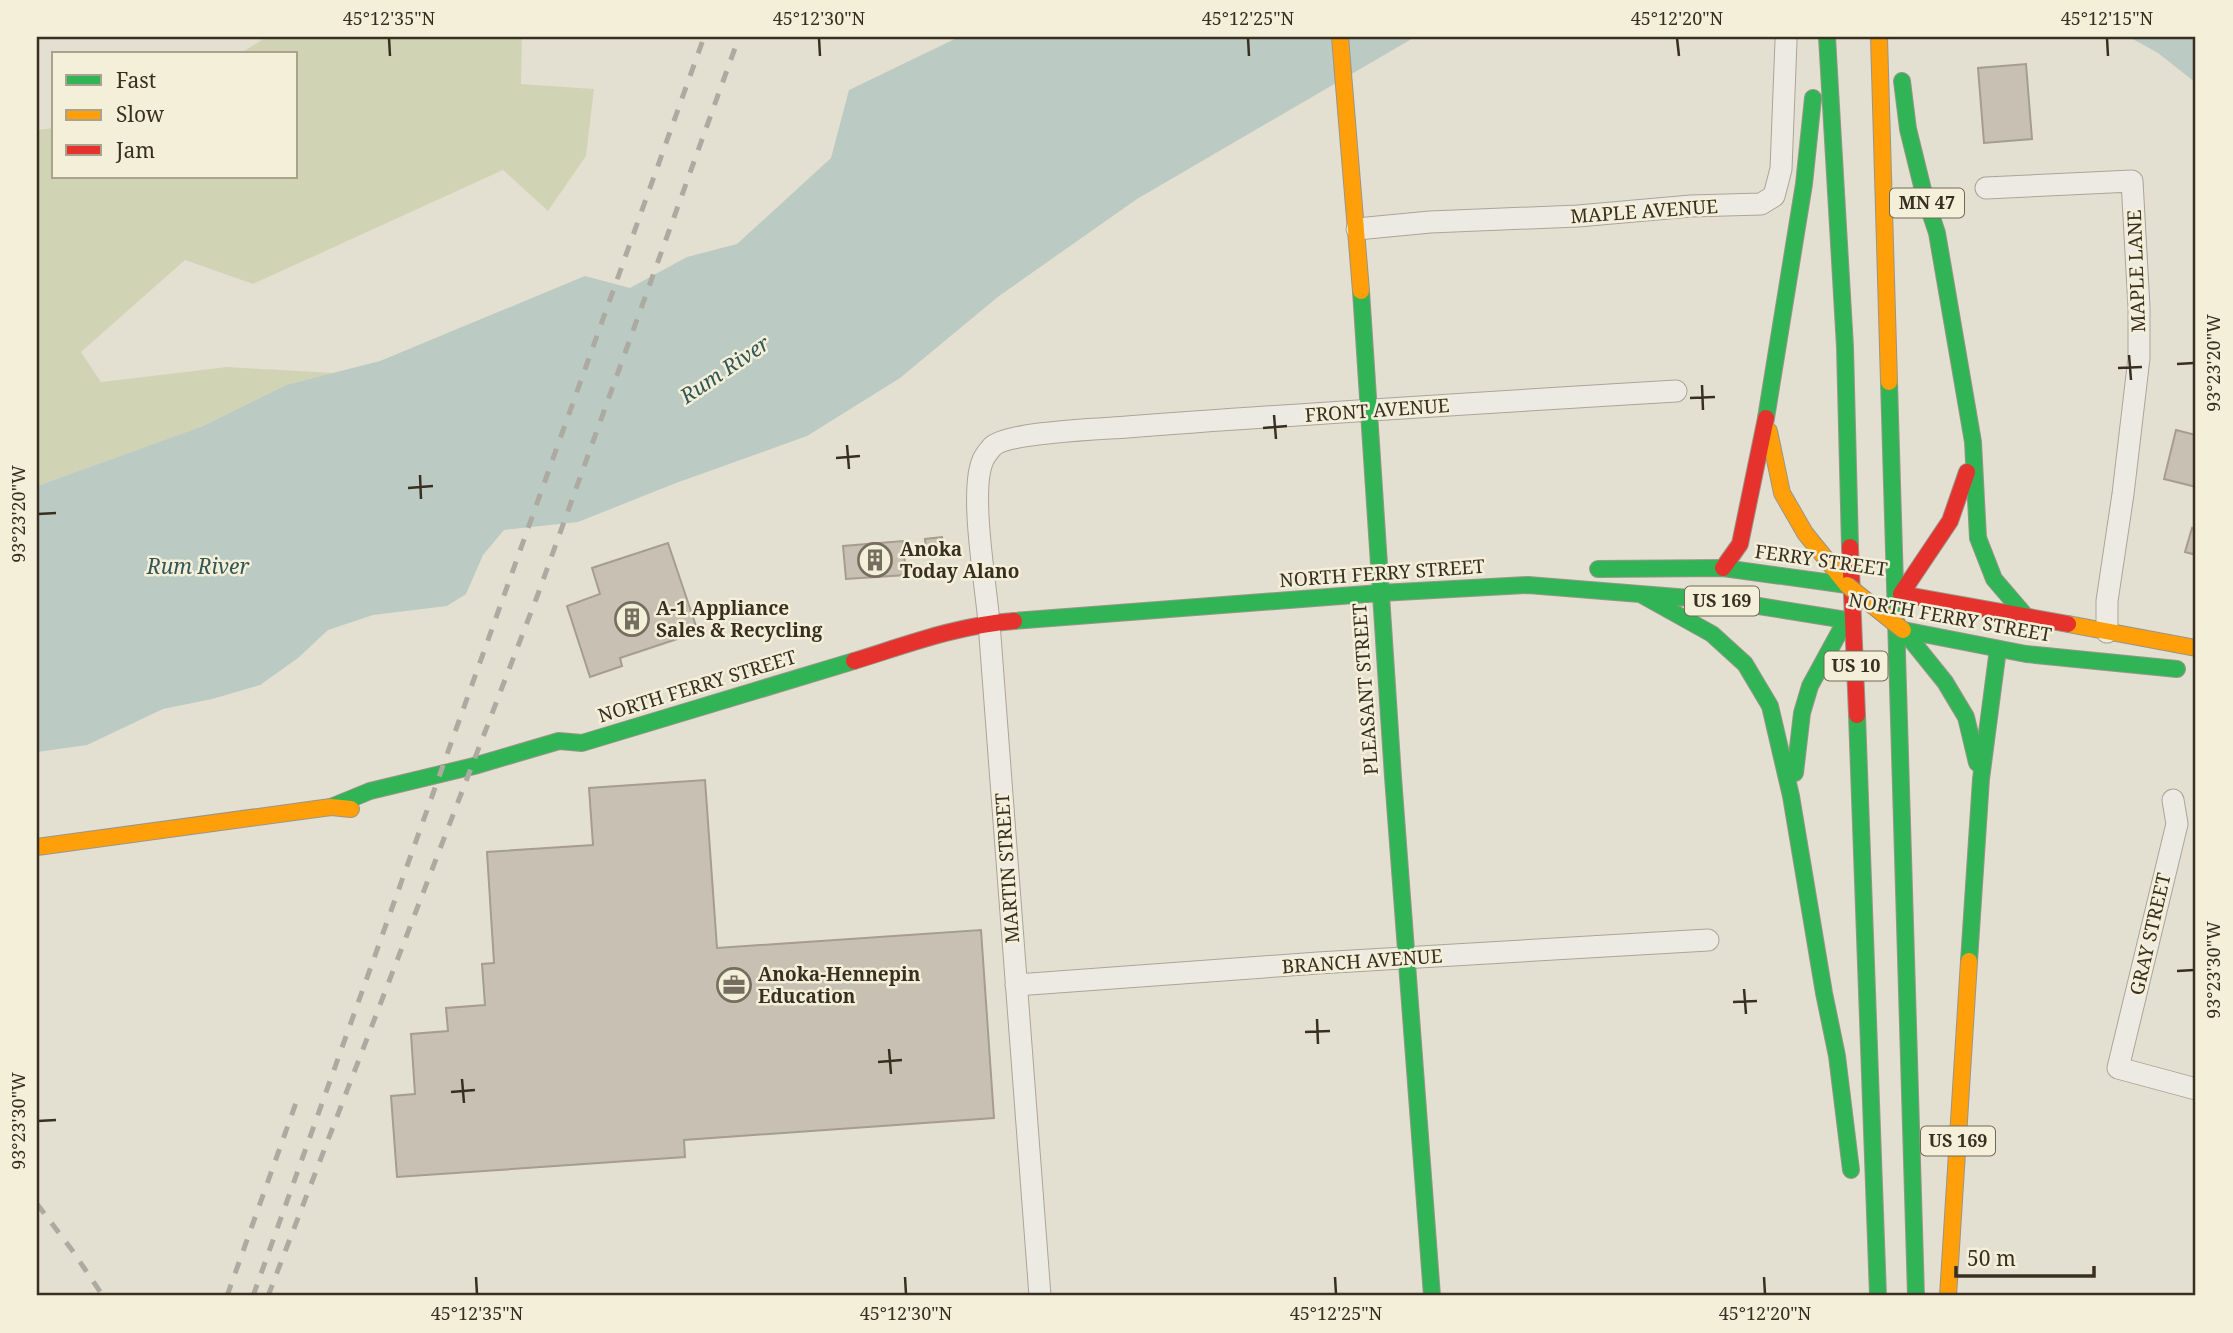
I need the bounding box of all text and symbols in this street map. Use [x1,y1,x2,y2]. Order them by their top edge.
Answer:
text: 45°12'35"N [343,6,436,30]
text: 45°12'30"N [773,6,866,30]
text: 45°12'25"N [1202,6,1295,30]
text: 45°12'20"N [1631,6,1724,30]
text: 45°12'15"N [2061,6,2154,30]
legend [52,52,298,178]
text: Fast [116,66,156,94]
text: Slow [116,100,165,128]
text: Jam [115,136,155,164]
road number: MN 47 [1890,188,1964,218]
street label: MAPLE AVENUE [1569,193,1719,229]
street label: MAPLE LANE [2121,209,2151,333]
text: 93°23'20"W [2201,314,2225,412]
water label: Rum River [673,329,775,410]
street label: FRONT AVENUE [1304,392,1450,428]
text: 93°23'20"W [6,465,30,563]
place label: Anoka Today Alano [900,536,1019,584]
street label: FERRY STREET [1753,538,1889,582]
building icon: Anoka Today Alano [856,541,894,579]
water label: Rum River [146,552,249,580]
street label: NORTH FERRY STREET [1278,553,1486,593]
road number: US 169 [1685,586,1759,616]
street label: NORTH FERRY STREET [1846,586,2054,648]
place label: A-1 Appliance Sales & Recycling [656,595,823,643]
building icon: A-1 Appliance Sales & Recycling [613,600,651,638]
street label: PLEASANT STREET [1346,602,1384,776]
street label: NORTH FERRY STREET [595,643,800,729]
road number: US 10 [1825,652,1888,680]
street label: MARTIN STREET [989,792,1025,944]
street label: GRAY STREET [2123,870,2177,997]
text: 93°23'30"W [2201,921,2225,1019]
street label: BRANCH AVENUE [1281,942,1443,980]
place label: Anoka-Hennepin Education [758,961,921,1009]
office icon: Anoka-Hennepin Education [715,966,753,1004]
text: 93°23'30"W [6,1072,30,1170]
road number: US 169 [1921,1126,1995,1156]
scale bar [1956,1235,2095,1279]
text: 50 m [1967,1244,2016,1272]
text: 45°12'35"N [431,1301,524,1325]
text: 45°12'30"N [860,1301,953,1325]
text: 45°12'25"N [1290,1301,1383,1325]
text: 45°12'20"N [1719,1301,1812,1325]

